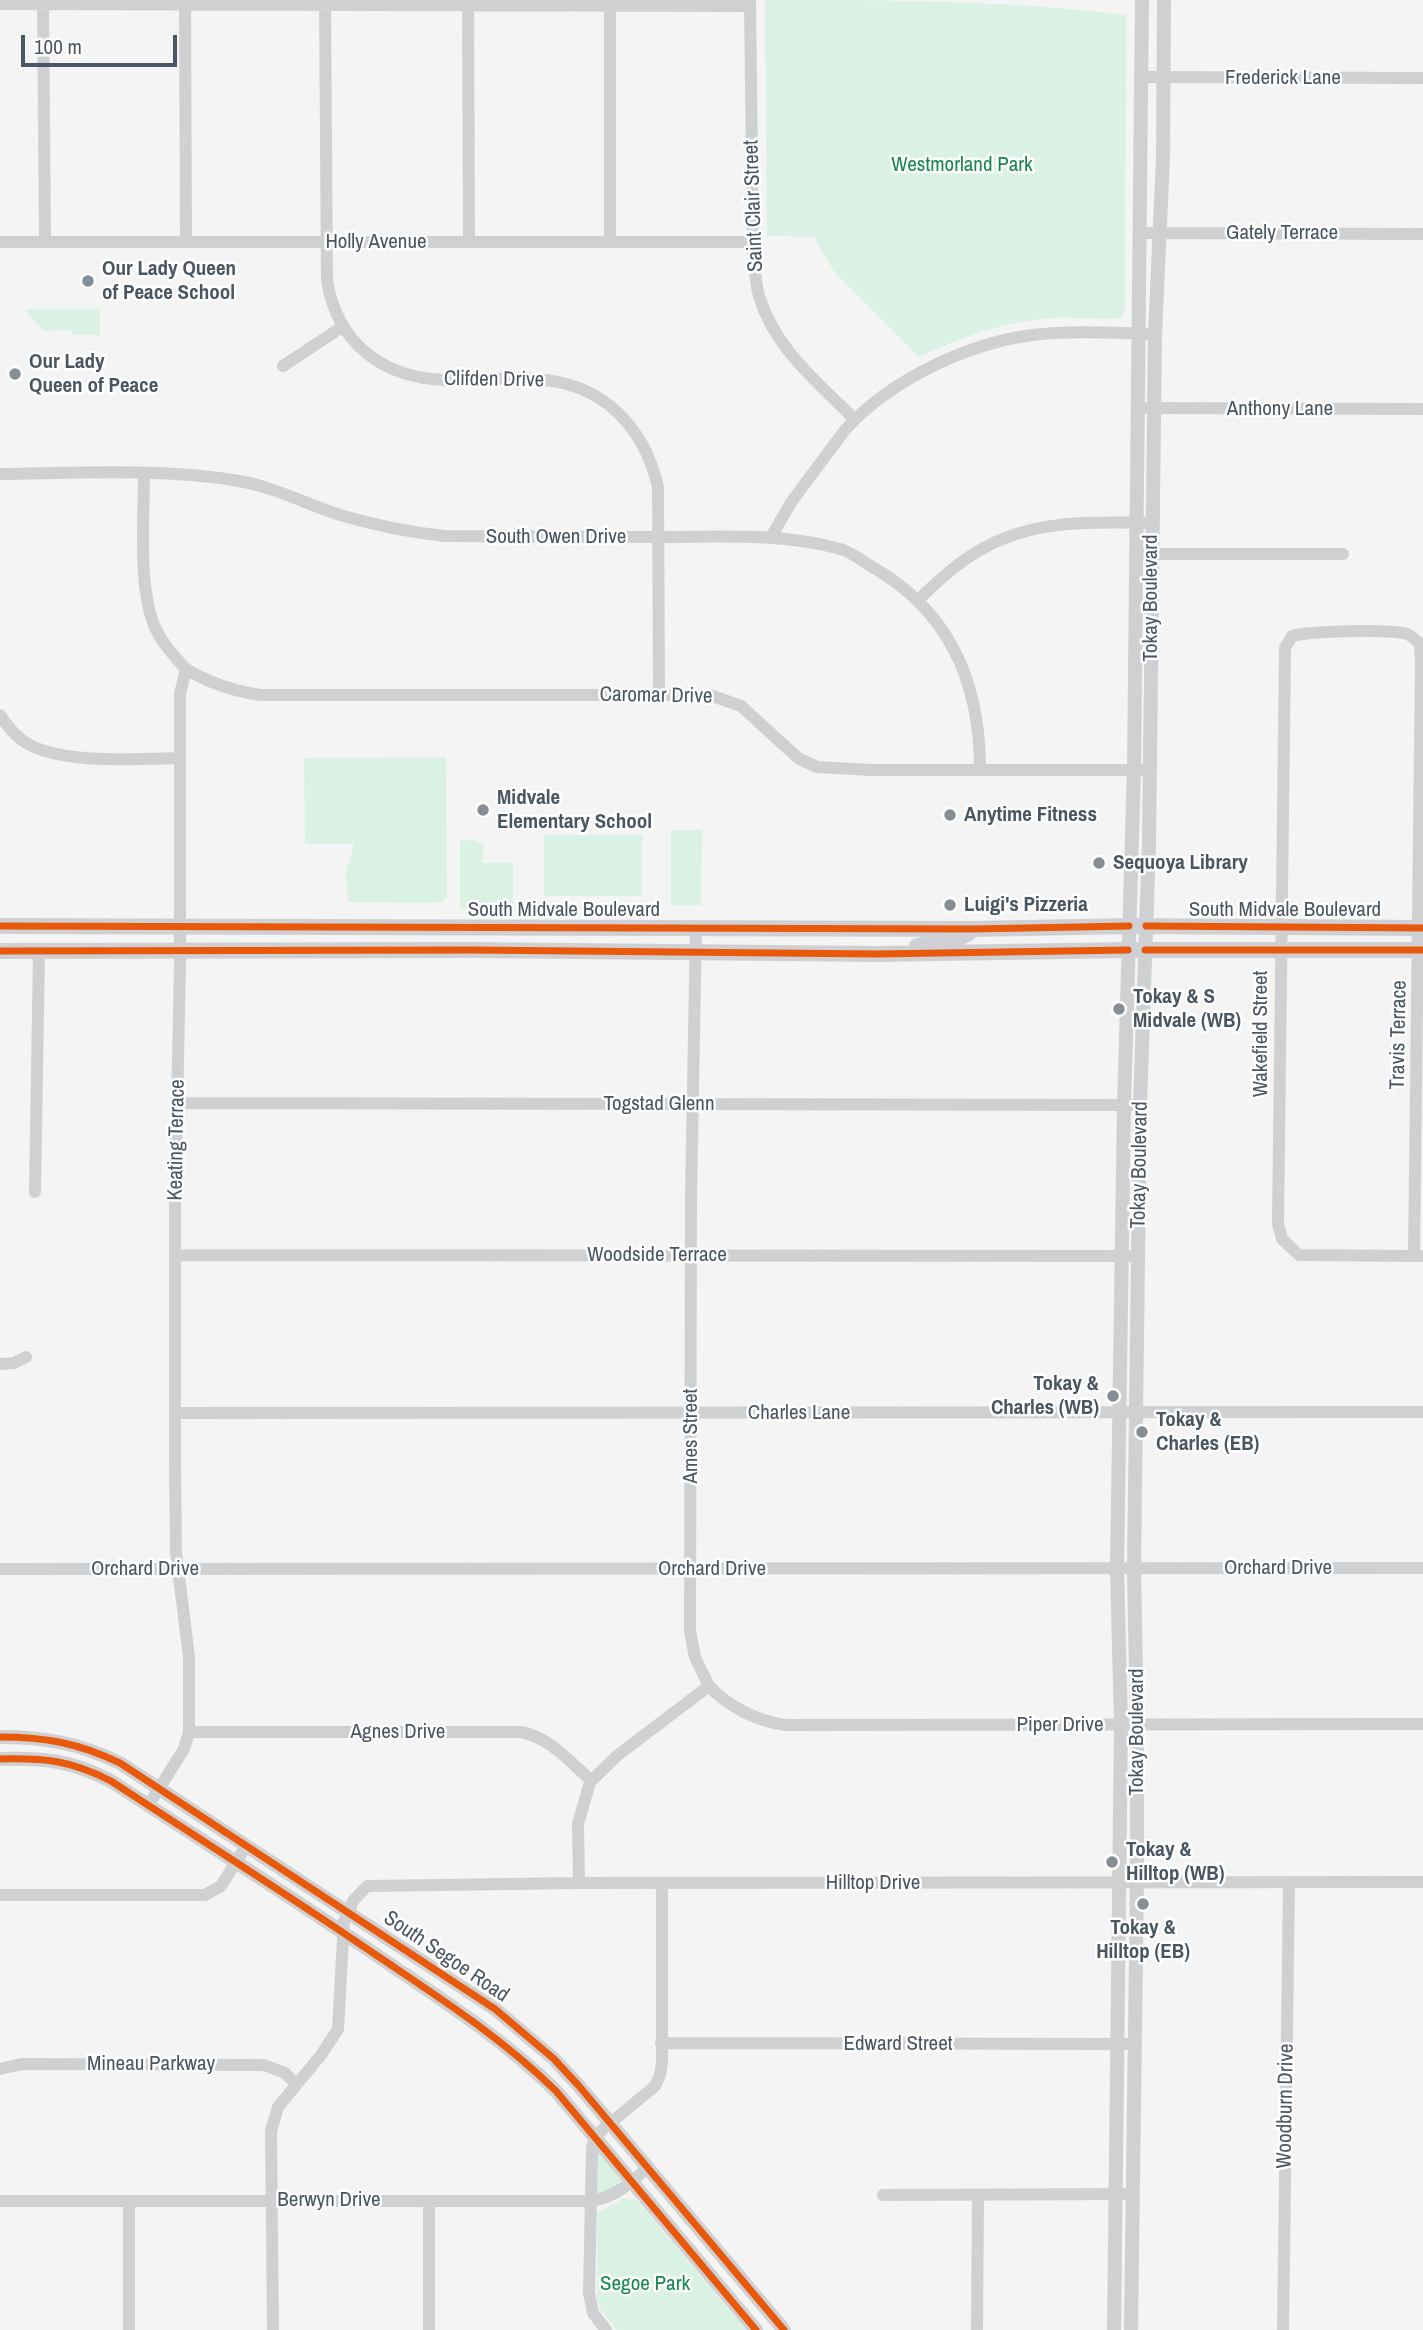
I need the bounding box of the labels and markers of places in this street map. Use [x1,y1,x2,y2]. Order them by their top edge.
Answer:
place label: Our Lady Queen of Peace School [102,256,236,306]
marker: Our Lady Queen of Peace School [80,273,96,289]
place label: Our Lady Queen of Peace [29,349,158,399]
marker: Our Lady Queen of Peace [7,366,23,382]
place label: Midvale Elementary School [497,785,652,835]
marker: Midvale Elementary School [475,802,491,818]
place label: Anytime Fitness [964,802,1097,828]
marker: Anytime Fitness [942,807,958,823]
place label: Sequoya Library [1113,850,1248,876]
marker: Sequoya Library [1091,855,1107,871]
place label: Luigi's Pizzeria [964,892,1088,918]
marker: Luigi's Pizzeria [942,897,958,913]
place label: Tokay & S Midvale (WB) [1133,984,1241,1034]
marker: Tokay & S Midvale (WB) [1111,1001,1127,1017]
place label: Tokay & Charles (WB) [991,1371,1099,1421]
marker: Tokay & Charles (WB) [1105,1388,1121,1404]
place label: Tokay & Charles (EB) [1156,1407,1259,1457]
marker: Tokay & Charles (EB) [1134,1424,1150,1440]
place label: Tokay & Hilltop (WB) [1126,1837,1225,1887]
marker: Tokay & Hilltop (WB) [1104,1854,1120,1870]
marker: Tokay & Hilltop (EB) [1135,1896,1151,1912]
place label: Tokay & Hilltop (EB) [1096,1915,1190,1965]

